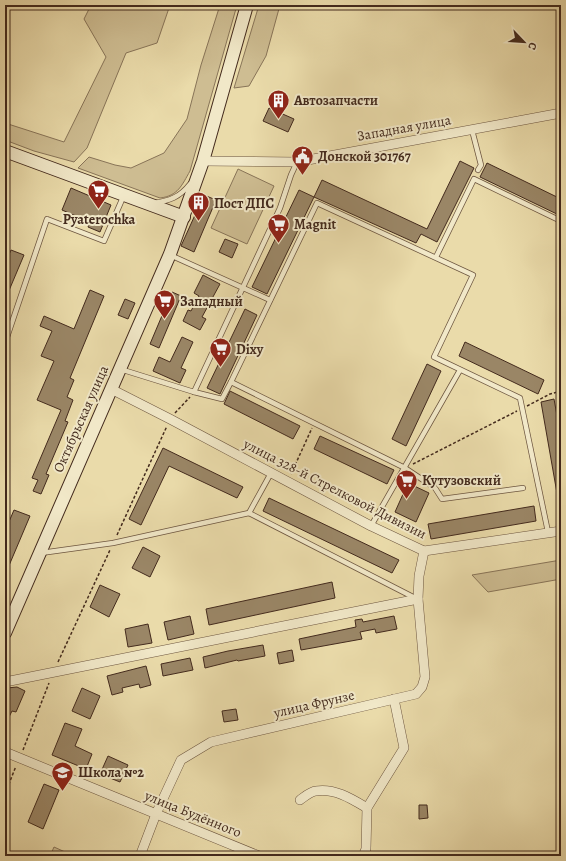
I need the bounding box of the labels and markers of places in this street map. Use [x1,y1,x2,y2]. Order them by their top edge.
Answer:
building icon: Автозапчасти [265,87,291,120]
place label: Автозапчасти [293,91,378,110]
public building icon: Донской 301767 [289,143,315,176]
place label: Донской 301767 [318,147,411,166]
supermarket icon: Pyaterochka [86,178,112,211]
building icon: Пост ДПС [186,190,212,223]
place label: Пост ДПС [214,194,274,213]
place label: Pyaterochka [63,210,136,229]
supermarket icon: Magnit [266,211,292,244]
place label: Magnit [294,215,336,234]
supermarket icon: Западный [151,288,177,321]
place label: Западный [180,292,243,311]
supermarket icon: Dixy [208,336,234,369]
place label: Dixy [236,340,264,359]
supermarket icon: Кутузовский [394,467,420,500]
place label: Кутузовский [422,471,501,490]
school or university icon: Школа №2 [50,759,76,792]
place label: Школа №2 [78,763,144,782]

